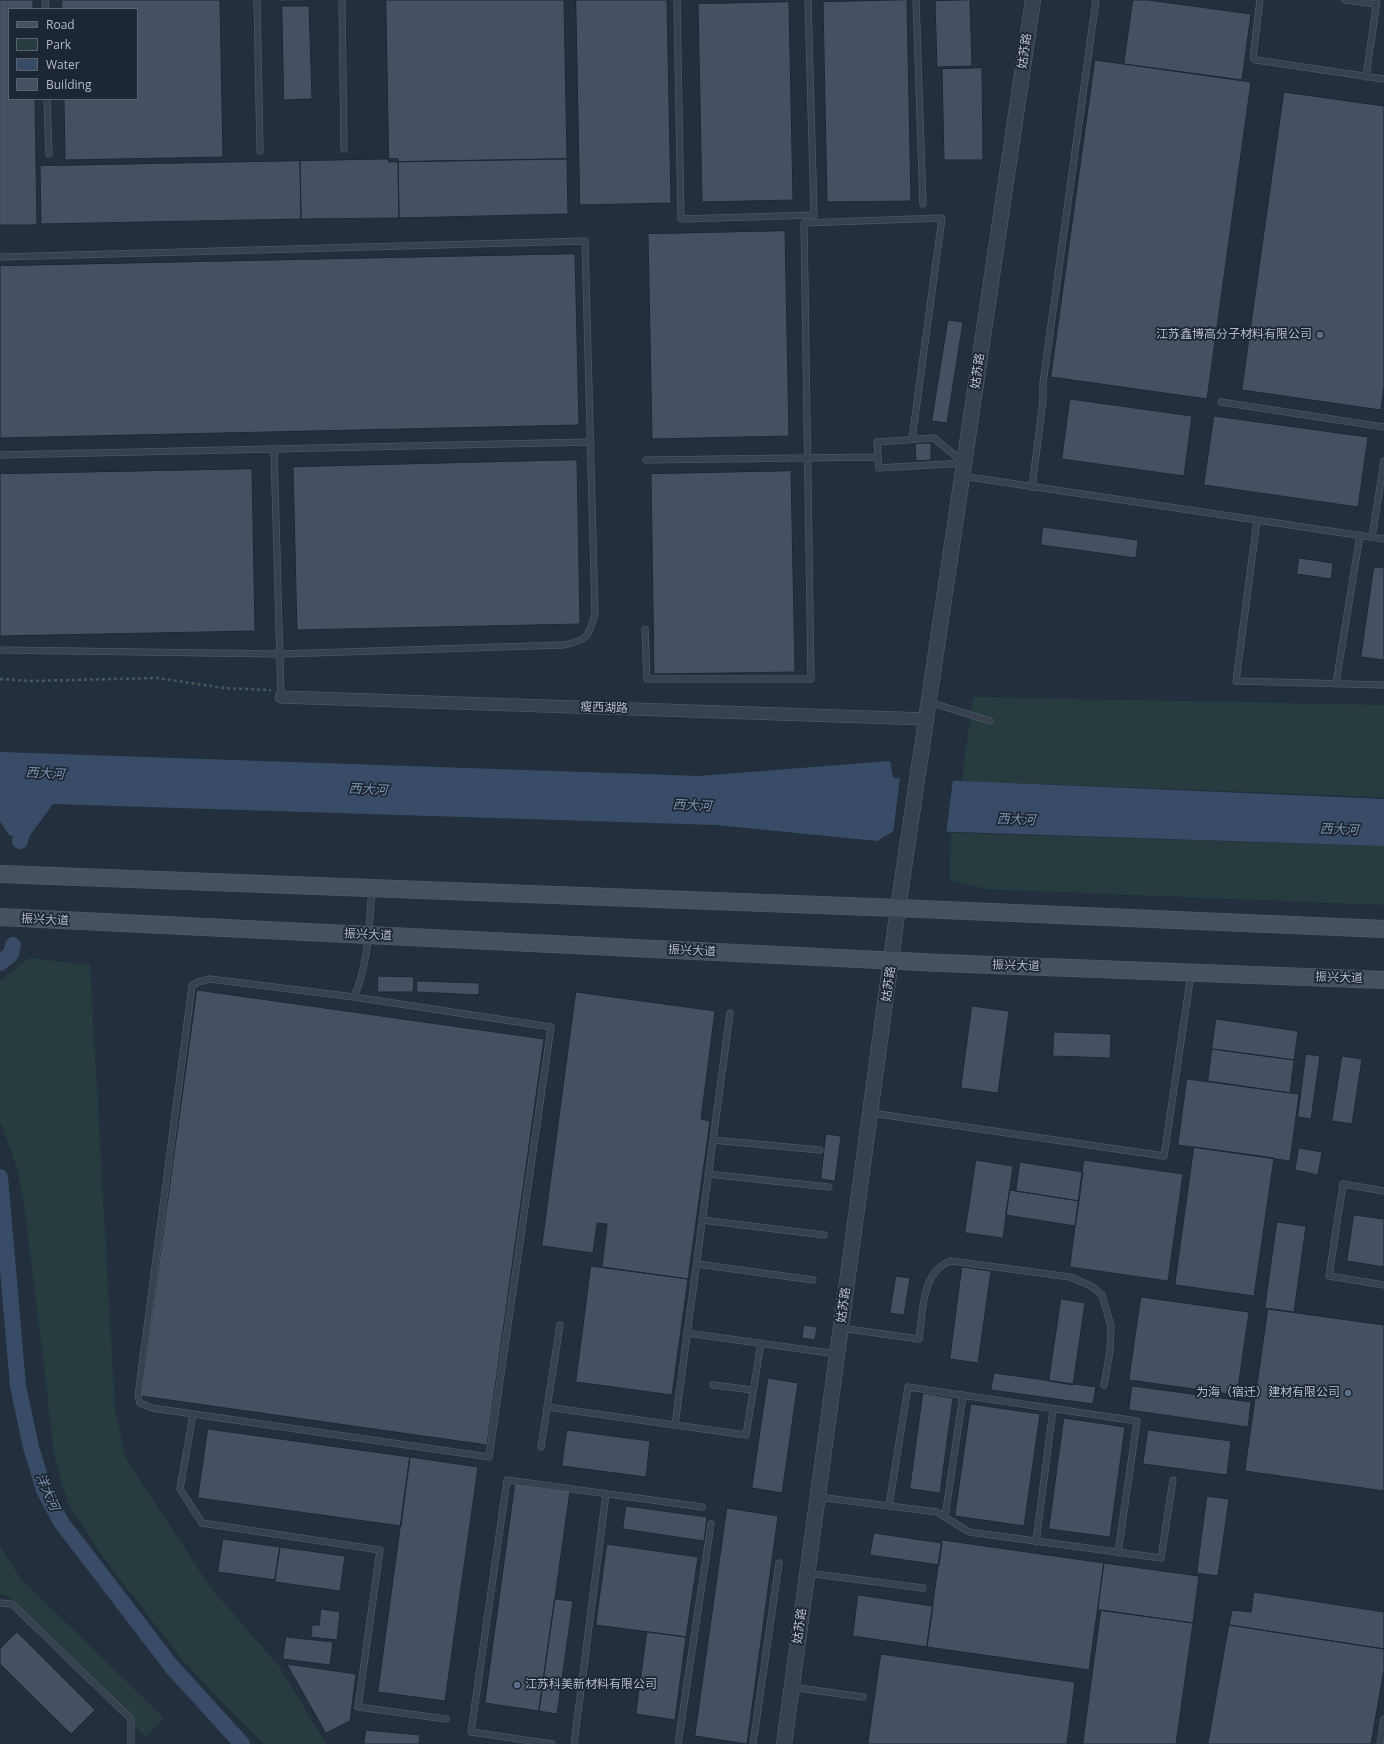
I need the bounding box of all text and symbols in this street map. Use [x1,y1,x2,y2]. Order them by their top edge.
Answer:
legend [8,8,138,100]
text: Road [46,16,75,33]
street label: 姑苏路 [1015,32,1035,70]
text: Park [46,36,71,53]
text: Water [46,56,80,73]
text: Building [46,76,91,93]
place label: 江苏鑫博高分子材料有限公司 [1156,328,1312,342]
marker: 江苏鑫博高分子材料有限公司 [1315,330,1325,340]
street label: 姑苏路 [968,352,988,390]
street label: 瘦西湖路 [580,700,628,716]
water label: 西大河 [25,765,65,783]
water label: 西大河 [348,781,388,799]
water label: 西大河 [672,797,712,815]
water label: 西大河 [996,812,1036,828]
water label: 西大河 [1319,822,1359,838]
street label: 振兴大道 [21,912,69,928]
street label: 振兴大道 [344,927,392,943]
street label: 振兴大道 [668,943,716,959]
street label: 振兴大道 [992,958,1040,974]
street label: 姑苏路 [879,965,899,1003]
street label: 振兴大道 [1315,970,1363,986]
street label: 姑苏路 [834,1286,854,1324]
place label: 为海（宿迁）建材有限公司 [1196,1386,1340,1400]
marker: 为海（宿迁）建材有限公司 [1343,1388,1353,1398]
water label: 洋大河 [32,1471,62,1513]
street label: 姑苏路 [790,1607,810,1645]
place label: 江苏科美新材料有限公司 [525,1678,657,1692]
marker: 江苏科美新材料有限公司 [512,1680,522,1690]

